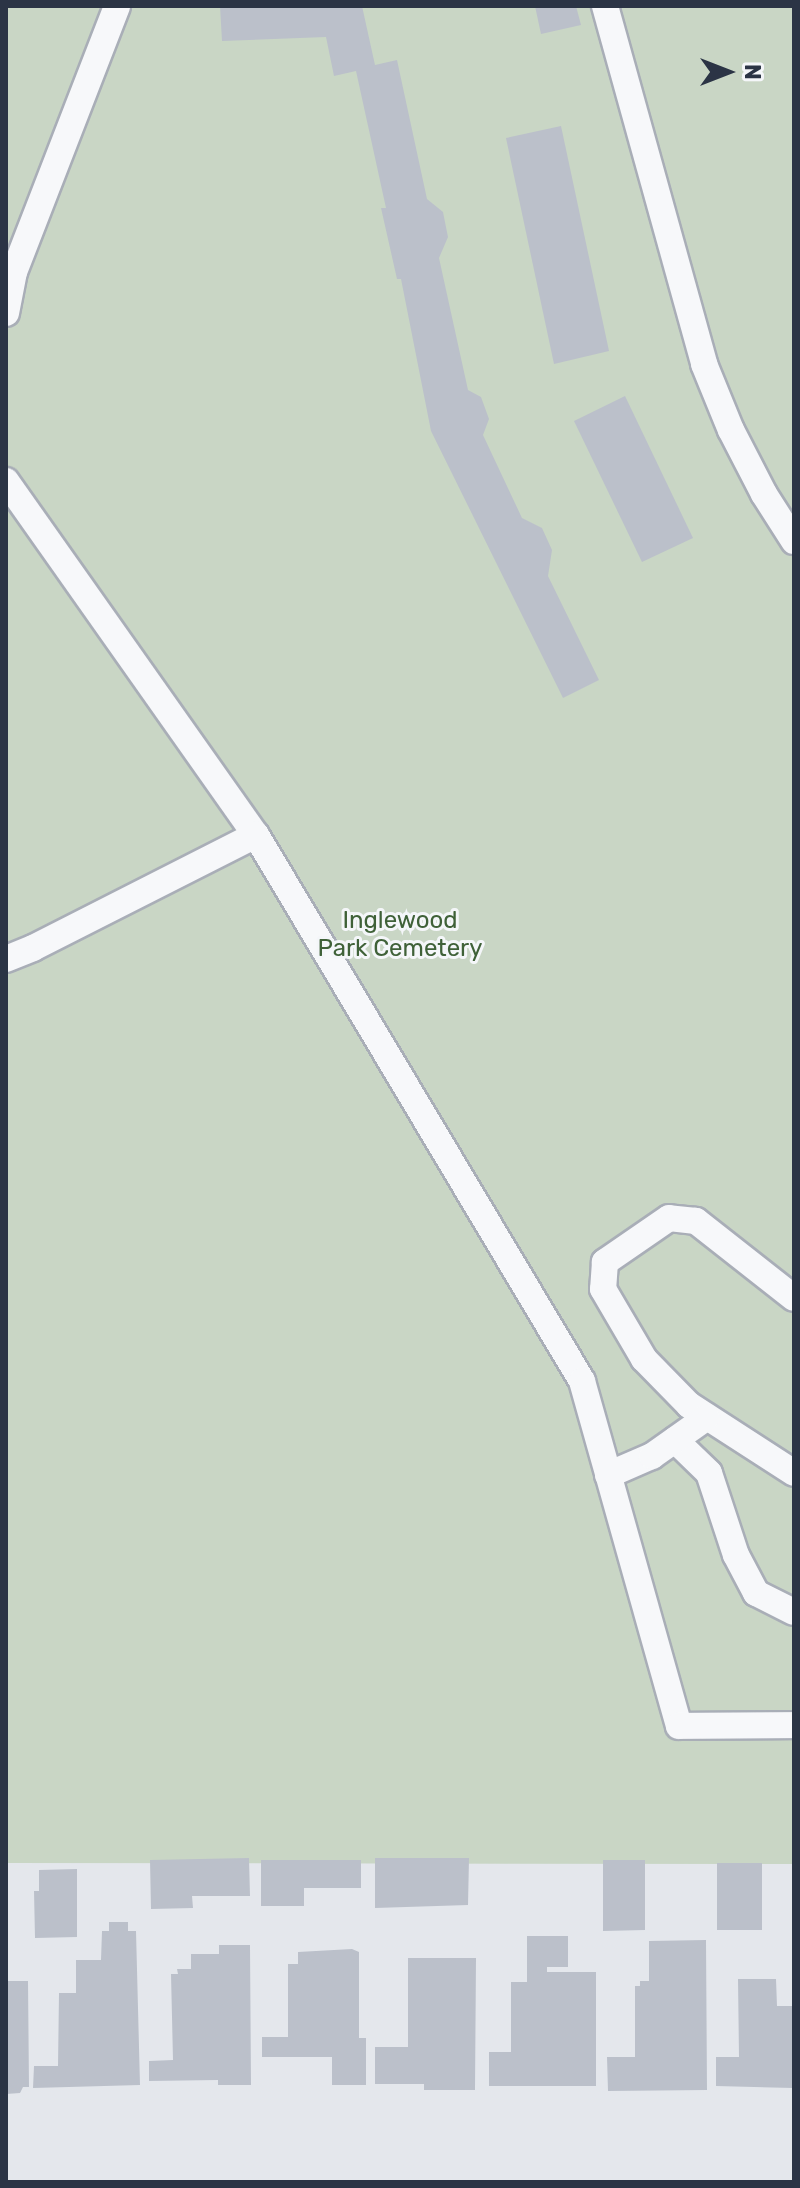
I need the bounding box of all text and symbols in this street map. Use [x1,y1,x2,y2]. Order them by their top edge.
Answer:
north arrow [688,32,768,112]
text: N [739,64,766,80]
park label: Inglewood Park Cemetery [317,907,483,963]

